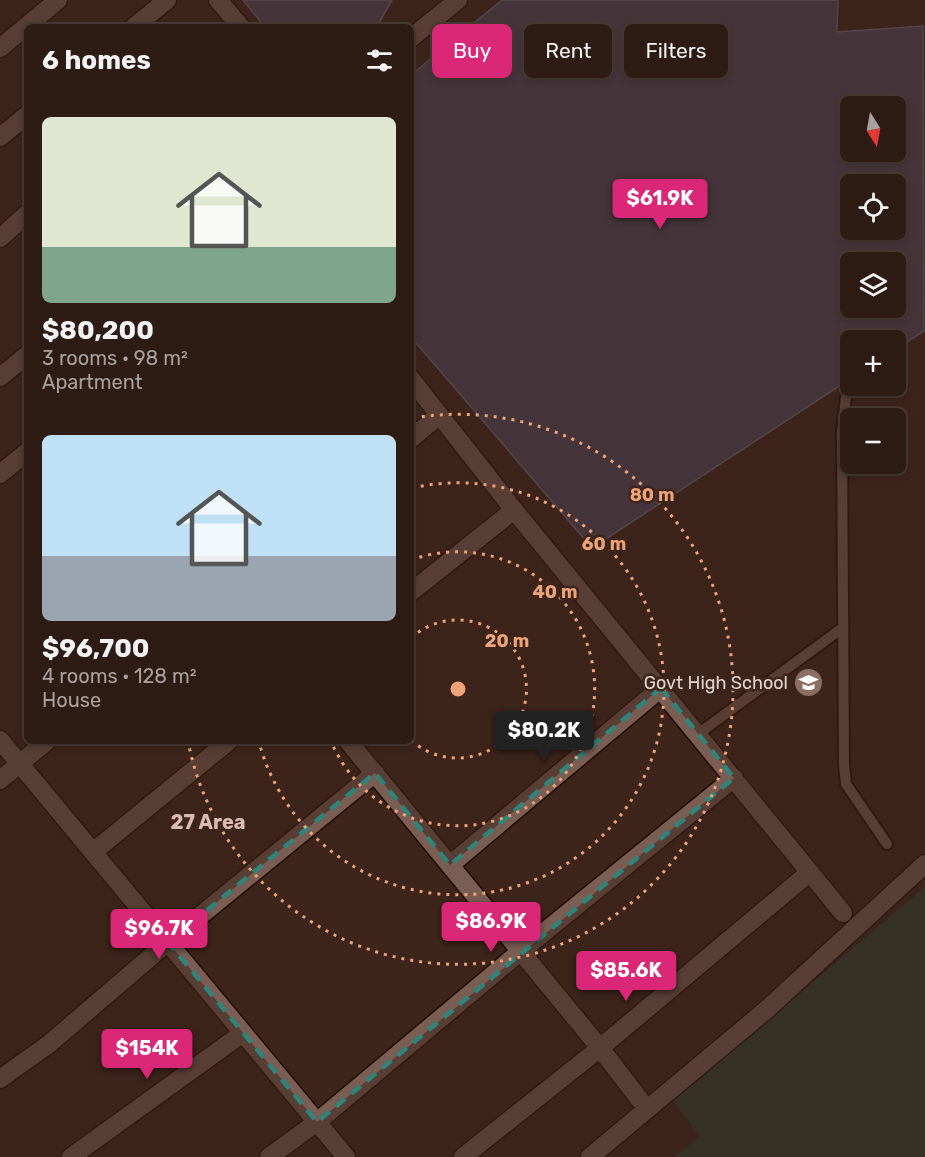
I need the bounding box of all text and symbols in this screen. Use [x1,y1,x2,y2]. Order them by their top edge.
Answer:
chip: Buy [432,24,512,78]
chip: Rent [524,24,612,78]
chip: Filters [624,24,728,78]
icon: filters [363,44,396,77]
text: 6 homes [42,45,151,76]
north arrow [840,96,906,162]
map controls [840,96,906,474]
icon: home [165,156,273,264]
button: locate [840,174,906,240]
pin: $61.9K [611,179,709,230]
text: $61.9K [627,186,693,210]
button: layers [840,252,906,318]
text: $80,200 [42,315,154,346]
button: + [840,330,906,396]
text: 3 rooms · 98 m² [42,346,188,370]
text: Apartment [42,370,143,394]
button: − [840,408,906,474]
icon: home [165,474,273,582]
text: 80 m [630,484,674,506]
text: 60 m [582,533,626,555]
text: 40 m [533,581,577,603]
text: 20 m [485,630,529,652]
text: $96,700 [42,633,150,664]
text: 4 rooms · 128 m² [42,664,197,688]
school or university icon: Govt High School [793,667,825,699]
place label: Govt High School [644,672,788,694]
centre of rings [448,679,468,699]
text: House [42,688,101,712]
pin: $80.2K [495,711,593,762]
text: $80.2K [508,718,580,742]
district label: 27 Area [170,810,246,834]
pin: $86.9K [442,902,540,953]
pin: $96.7K [110,909,208,960]
text: $86.9K [456,909,526,933]
text: $96.7K [125,916,193,940]
pin: $85.6K [577,951,675,1002]
text: $85.6K [590,958,662,982]
pin: $154K [105,1029,189,1080]
text: $154K [115,1036,179,1060]

